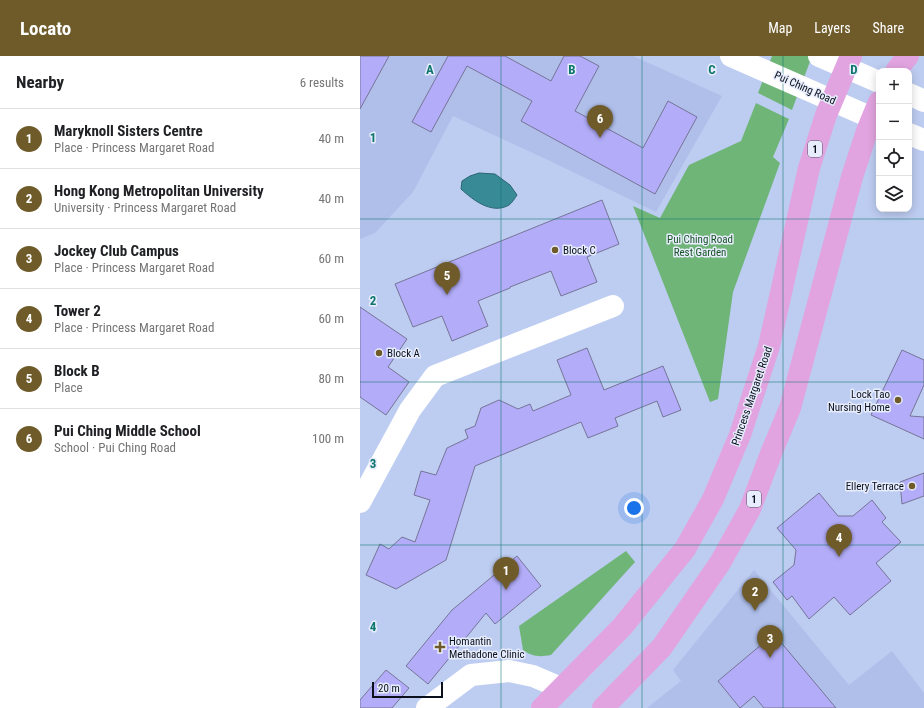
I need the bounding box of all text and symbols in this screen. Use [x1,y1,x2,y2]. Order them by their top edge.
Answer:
text: Locato [20,17,71,40]
text: Map [768,20,792,36]
text: Layers [814,20,851,36]
text: Share [873,20,904,36]
text: A [426,62,434,77]
text: B [568,62,576,77]
text: C [708,62,716,77]
text: D [850,62,858,77]
map controls [876,68,912,212]
button: + [876,68,912,104]
street label: Pui Ching Road [772,69,838,107]
text: Nearby [16,72,64,92]
text: 6 results [300,75,344,90]
button: − [876,104,912,140]
pin: 6 [587,105,613,138]
text: Maryknoll Sisters Centre [54,122,203,140]
text: 1 [370,130,376,145]
text: 1 [26,131,32,146]
text: 40 m [318,131,344,146]
text: Place · Princess Margaret Road [54,140,214,155]
button: locate [876,140,912,176]
road number: 1 [808,141,822,157]
button: layers [876,176,912,212]
text: Hong Kong Metropolitan University [54,182,264,200]
text: 2 [26,191,32,206]
text: 40 m [318,191,344,206]
text: University · Princess Margaret Road [54,200,236,215]
park label: Pui Ching Road Rest Garden [667,233,733,259]
text: Jockey Club Campus [54,242,179,260]
place label: Block C [563,244,596,257]
marker: Block C [550,245,560,255]
text: 3 [26,251,32,266]
text: 60 m [318,251,344,266]
text: Place · Princess Margaret Road [54,260,214,275]
pin: 5 [434,262,460,295]
text: 2 [370,293,377,308]
text: Tower 2 [54,302,101,320]
text: 4 [26,311,32,326]
text: 60 m [318,311,344,326]
text: Place · Princess Margaret Road [54,320,214,335]
street label: Princess Margaret Road [729,345,775,447]
place label: Block A [387,347,421,360]
marker: Block A [374,348,384,358]
text: Block B [54,362,100,380]
text: 5 [26,371,32,386]
text: 80 m [318,371,344,386]
text: Place [54,380,83,395]
place label: Lock Tao Nursing Home [828,388,890,414]
marker: Lock Tao Nursing Home [893,395,903,405]
text: Pui Ching Middle School [54,422,201,440]
text: 6 [26,431,32,446]
text: 100 m [312,431,344,446]
text: School · Pui Ching Road [54,440,176,455]
text: 3 [370,456,376,471]
place label: Ellery Terrace [846,480,904,493]
marker: Ellery Terrace [907,481,917,491]
road number: 1 [747,491,761,507]
your location [624,498,644,518]
pin: 4 [826,524,852,557]
pin: 1 [493,557,519,590]
pin: 2 [742,578,768,611]
text: 4 [370,619,377,634]
pin: 3 [757,625,783,658]
place label: Homantin Methadone Clinic [449,635,525,661]
marker: Homantin Methadone Clinic [434,641,446,653]
scale bar [372,680,443,699]
text: 20 m [378,682,400,695]

